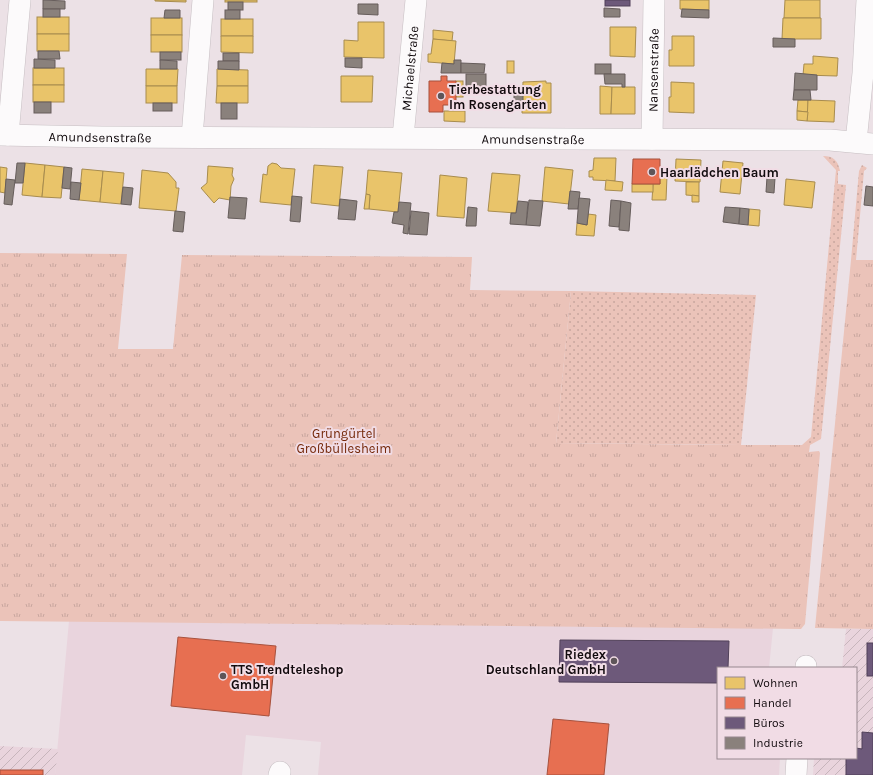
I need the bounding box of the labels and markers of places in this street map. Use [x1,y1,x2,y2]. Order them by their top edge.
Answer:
place label: Tierbestattung Im Rosengarten [449,82,547,112]
marker: Tierbestattung Im Rosengarten [436,91,446,101]
place label: Haarlädchen Baum [660,165,779,180]
marker: Haarlädchen Baum [647,167,657,177]
place label: Riedex Deutschland GmbH [486,647,606,677]
marker: Riedex Deutschland GmbH [609,656,619,666]
place label: TTS Trendteleshop GmbH [231,662,343,692]
marker: TTS Trendteleshop GmbH [218,671,228,681]

